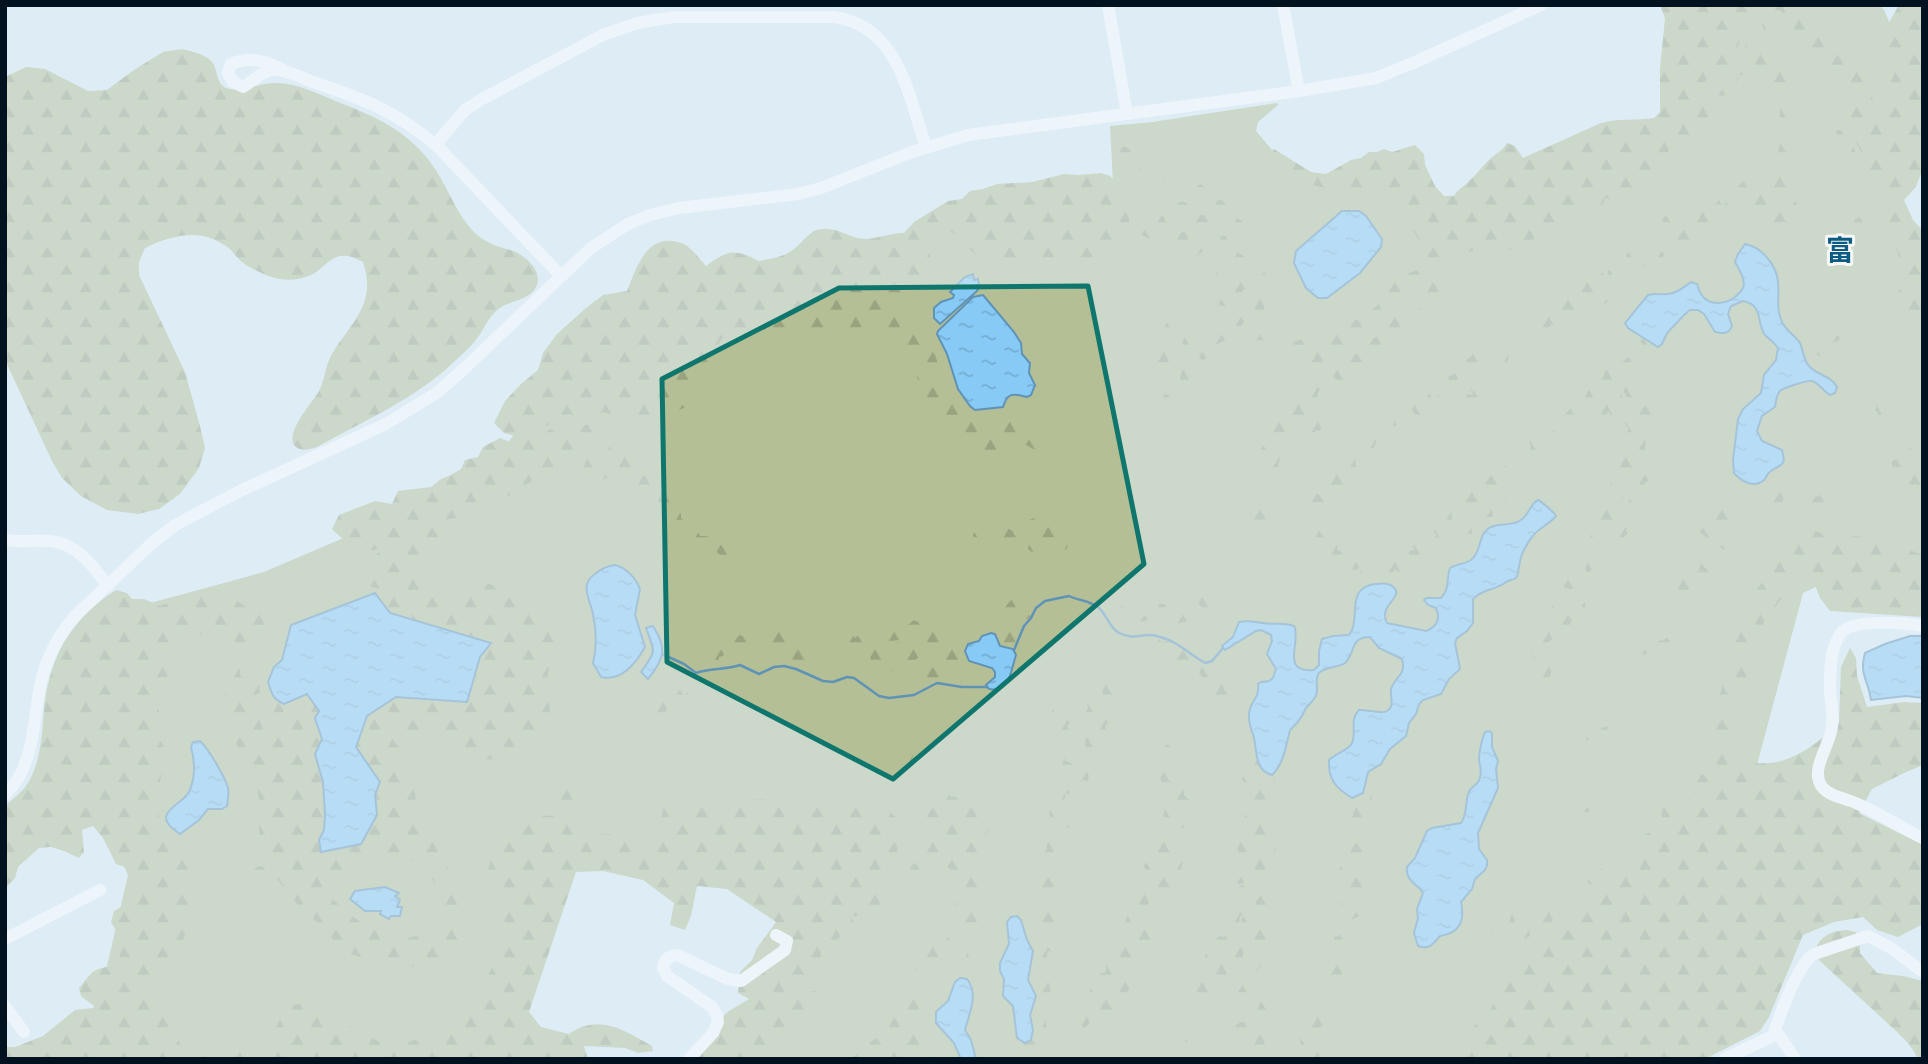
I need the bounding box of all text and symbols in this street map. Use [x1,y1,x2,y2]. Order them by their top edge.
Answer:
district label: 富 [1826,230,1854,271]

